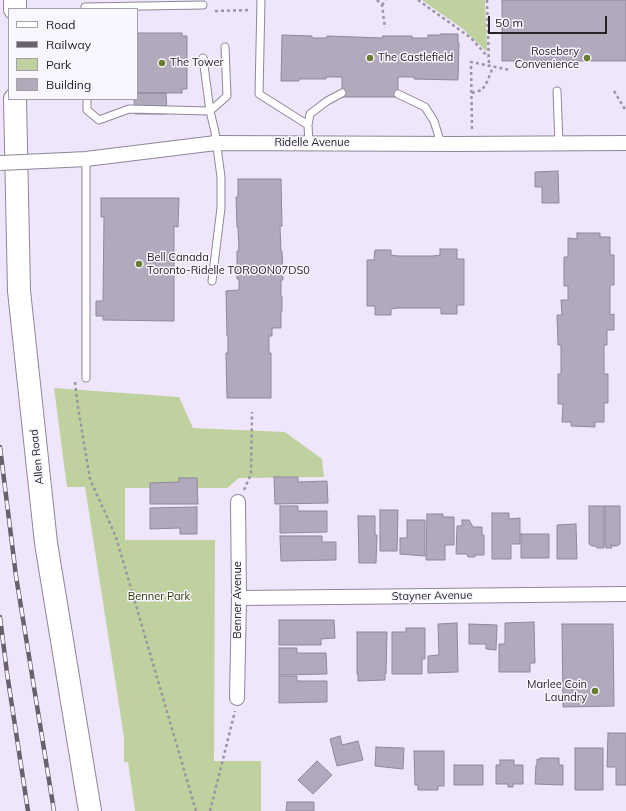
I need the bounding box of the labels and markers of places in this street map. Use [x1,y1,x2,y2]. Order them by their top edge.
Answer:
place label: Rosebery Convenience [515,45,579,71]
place label: The Castlefield [378,51,453,65]
marker: The Castlefield [365,53,375,63]
marker: Rosebery Convenience [582,53,592,63]
place label: The Tower [170,56,223,70]
marker: The Tower [157,58,167,68]
place label: Bell Canada Toronto-Ridelle TOROON07DS0 [147,251,310,277]
marker: Bell Canada Toronto-Ridelle TOROON07DS0 [134,259,144,269]
place label: Marlee Coin Laundry [527,678,587,704]
marker: Marlee Coin Laundry [590,686,600,696]

